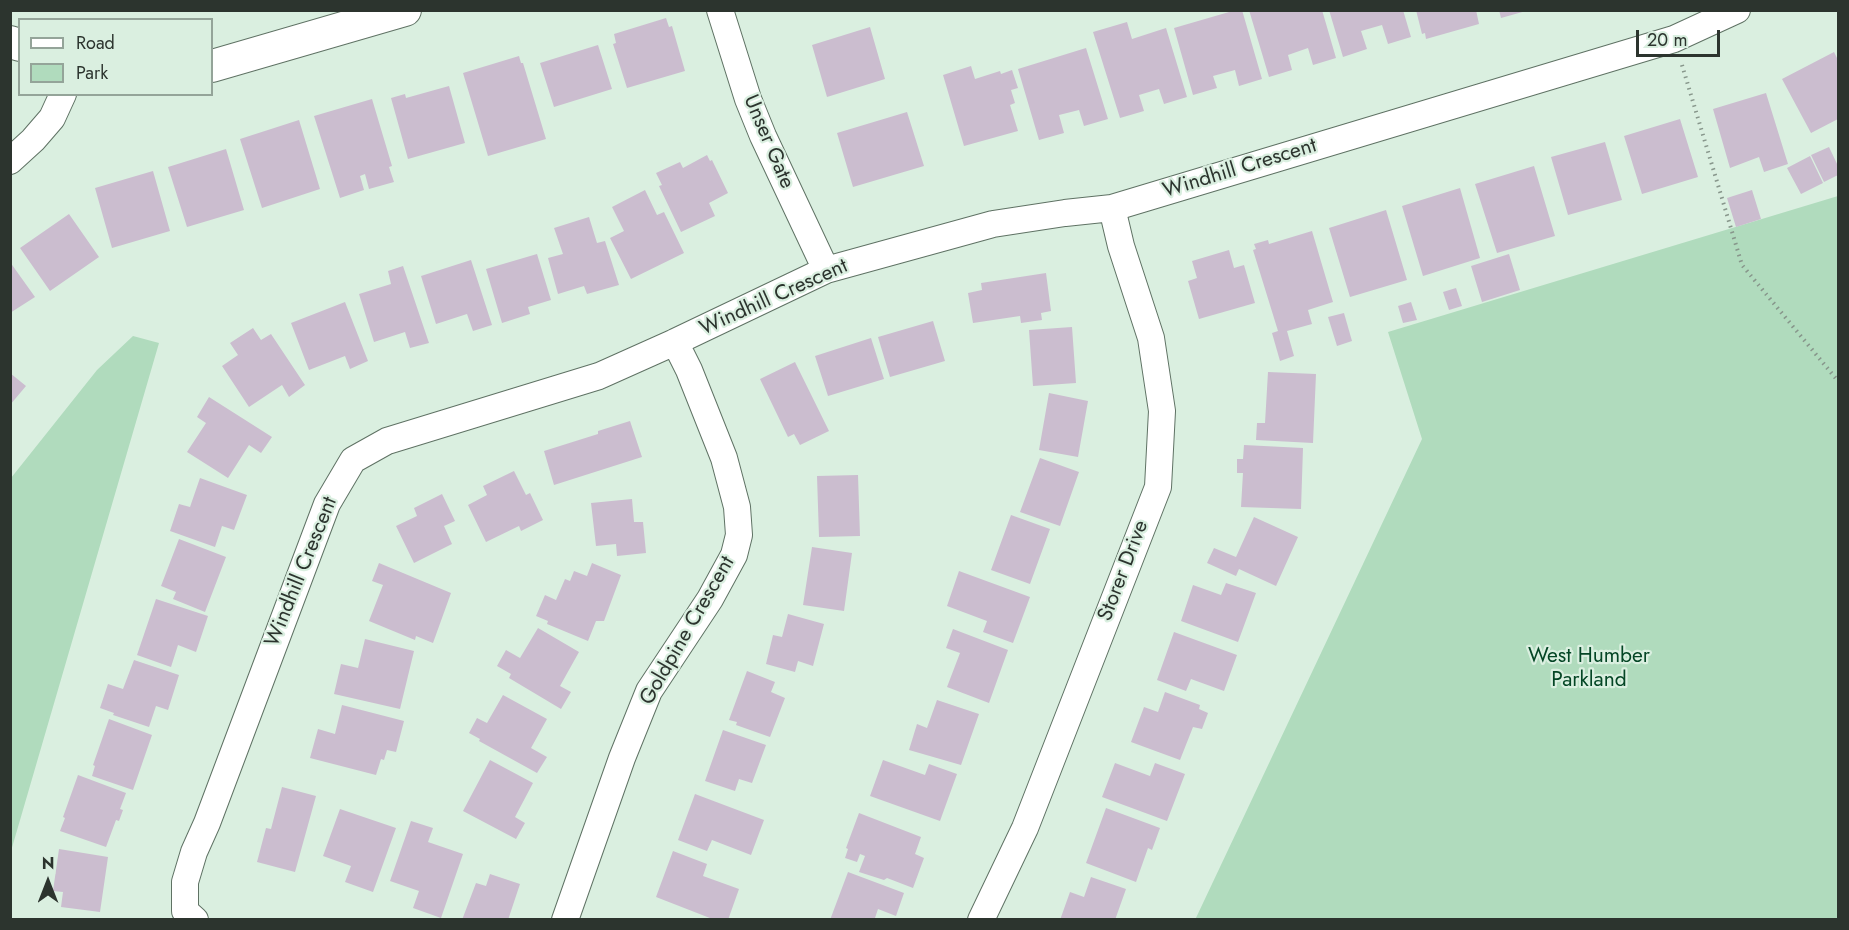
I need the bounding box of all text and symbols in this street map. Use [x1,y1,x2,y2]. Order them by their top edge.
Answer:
legend [18,18,213,96]
scale bar [1639,18,1723,56]
text: 20 m [1647,27,1687,53]
text: Road [76,30,115,56]
text: Park [76,60,108,86]
street label: Unser Gate [737,91,799,193]
street label: Windhill Crescent [1160,134,1320,204]
street label: Windhill Crescent [696,254,852,342]
street label: Windhill Crescent [261,493,343,651]
street label: Storer Drive [1093,517,1155,625]
street label: Goldpine Crescent [635,552,741,710]
park label: West Humber Parkland [1528,644,1650,694]
north arrow [18,852,78,912]
text: N [42,852,54,875]

